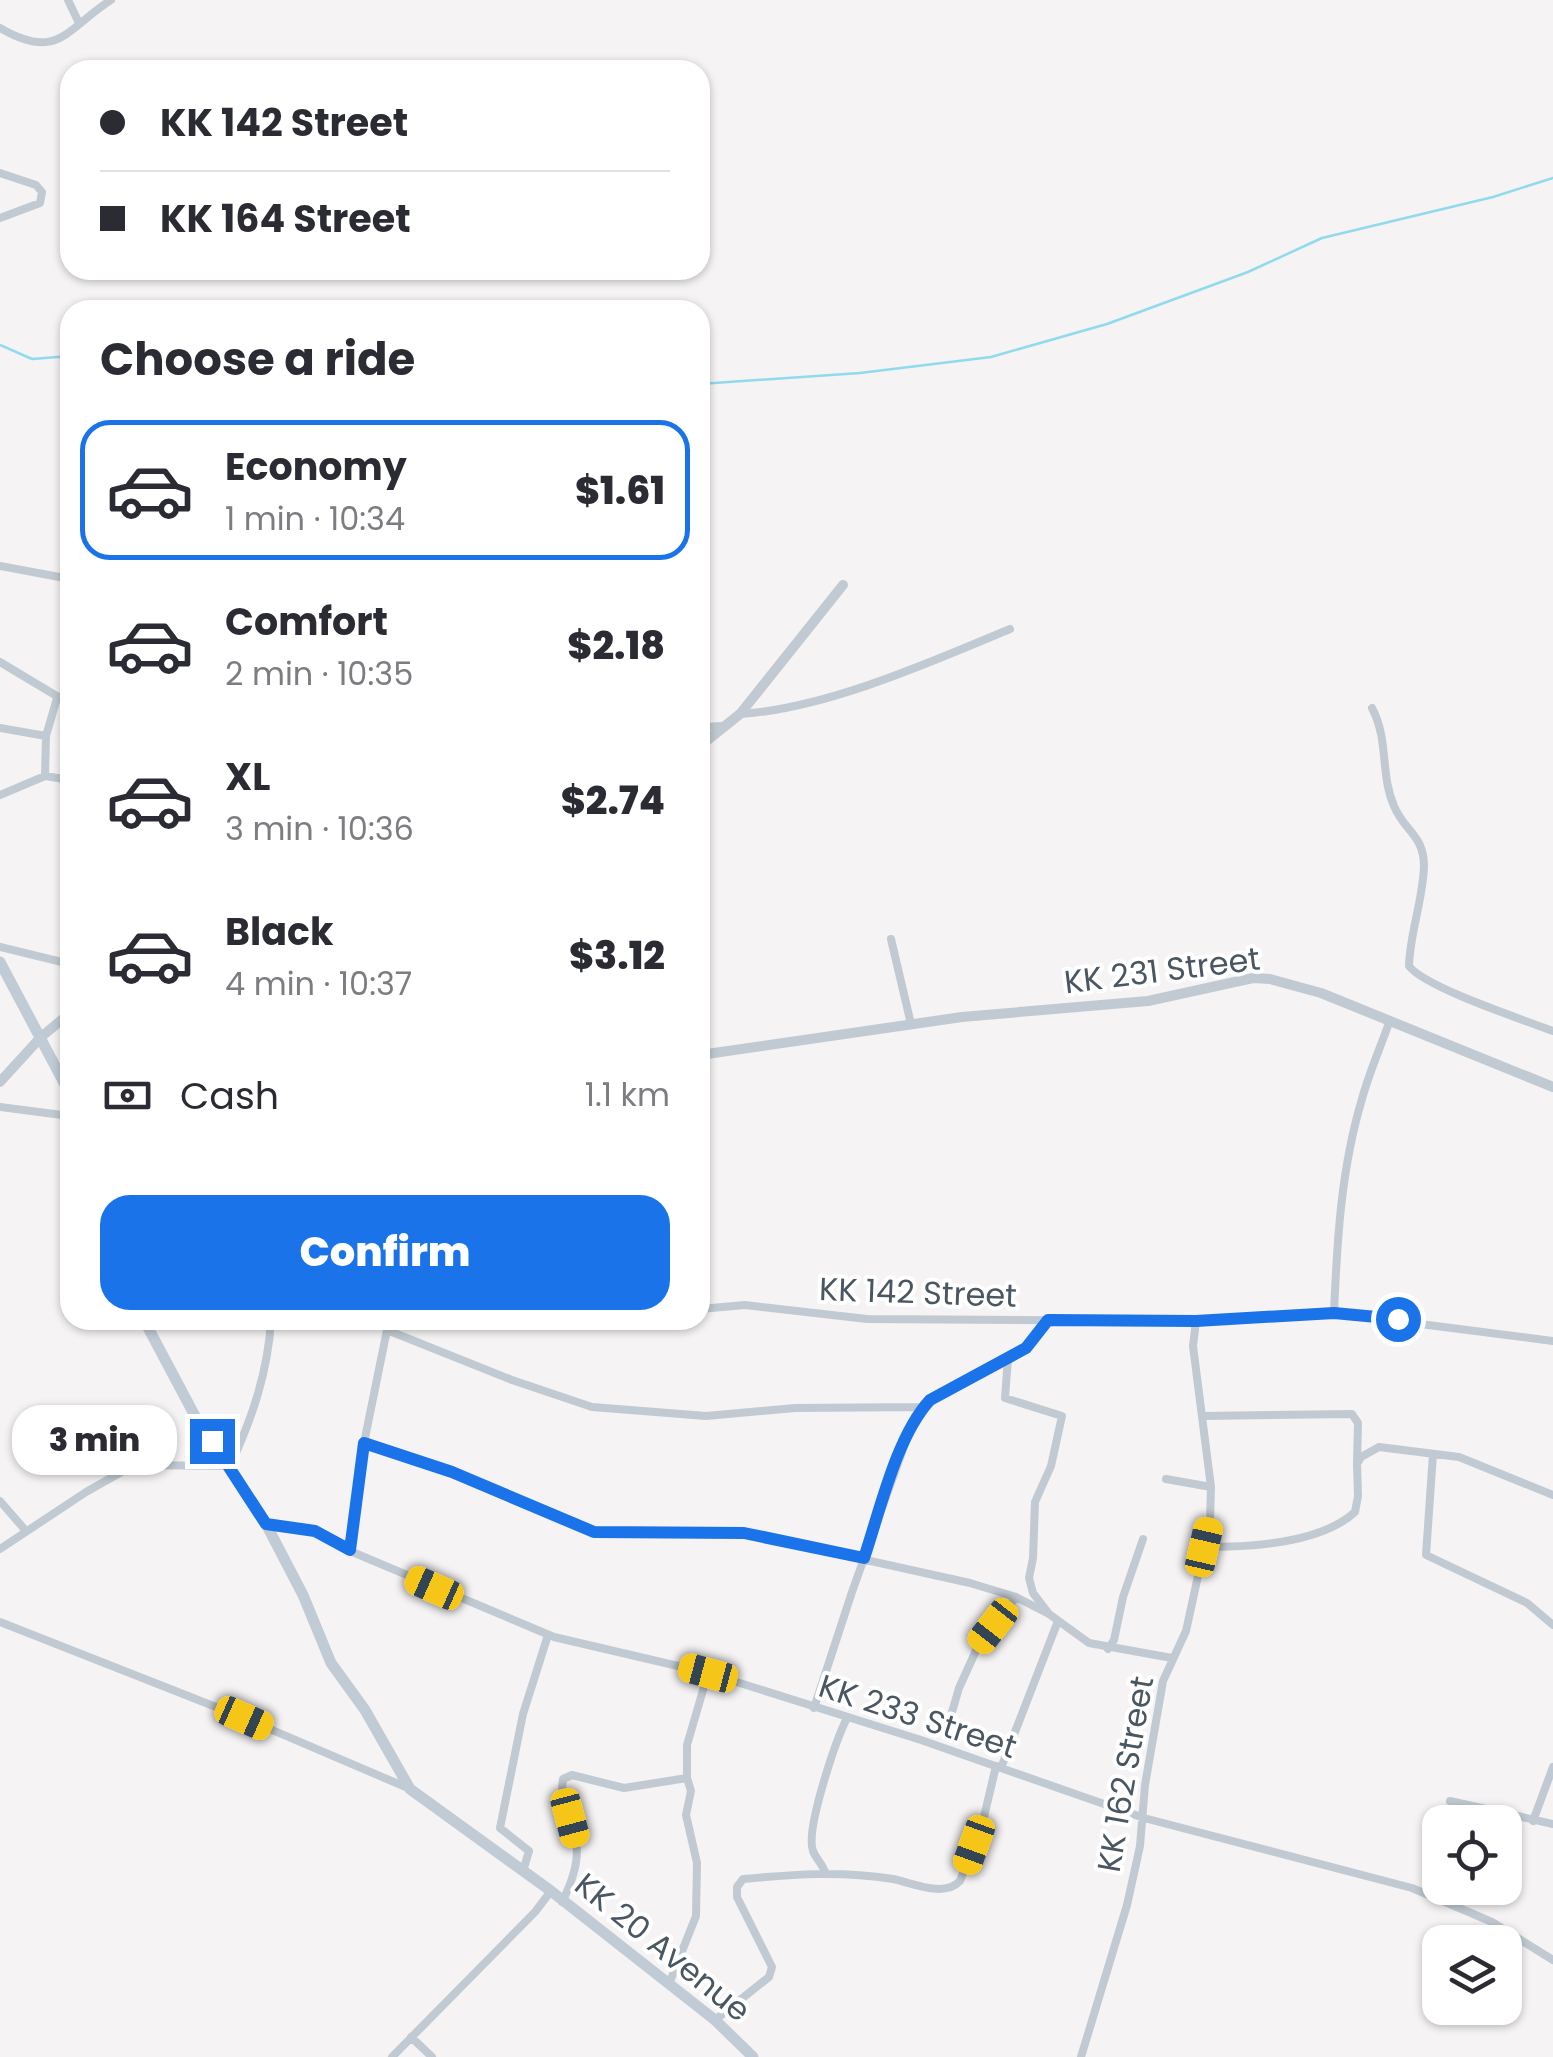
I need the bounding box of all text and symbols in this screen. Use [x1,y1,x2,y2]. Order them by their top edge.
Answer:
text: KK 142 Street [160,96,408,149]
text: KK 164 Street [160,192,411,245]
text: Choose a ride [100,328,415,391]
text: Economy [225,440,407,493]
icon: car [105,445,195,535]
text: $1.61 [575,464,665,517]
text: 1 min · 10:34 [225,496,405,541]
text: Comfort [225,595,388,648]
icon: car [105,600,195,690]
text: $2.18 [567,619,665,672]
text: 2 min · 10:35 [225,651,413,696]
text: XL [225,750,270,803]
icon: car [105,755,195,845]
text: $2.74 [561,774,665,827]
text: 3 min · 10:36 [225,806,414,851]
text: Black [225,905,334,958]
icon: car [105,910,195,1000]
text: $3.12 [569,929,665,982]
street label: KK 231 Street [1062,936,1262,1004]
text: 4 min · 10:37 [225,961,412,1006]
icon: cash [100,1068,155,1123]
text: Cash [180,1069,279,1122]
text: 1.1 km [585,1072,670,1117]
button: Confirm [100,1195,670,1310]
street label: KK 142 Street [818,1266,1018,1318]
route start [1376,1297,1421,1342]
callout: 3 min [12,1406,177,1476]
text: 3 min [49,1417,140,1462]
route end [190,1419,235,1464]
car [1183,1514,1225,1580]
car [400,1562,468,1614]
car [963,1593,1023,1659]
car [675,1651,741,1695]
street label: KK 233 Street [813,1663,1023,1769]
street label: KK 162 Street [1086,1673,1164,1875]
car [210,1692,278,1744]
car [548,1785,592,1851]
map controls [1422,1805,1522,2025]
button: locate [1422,1805,1522,1905]
car [950,1812,998,1878]
street label: KK 20 Avenue [566,1862,760,2032]
button: layers [1422,1925,1522,2025]

